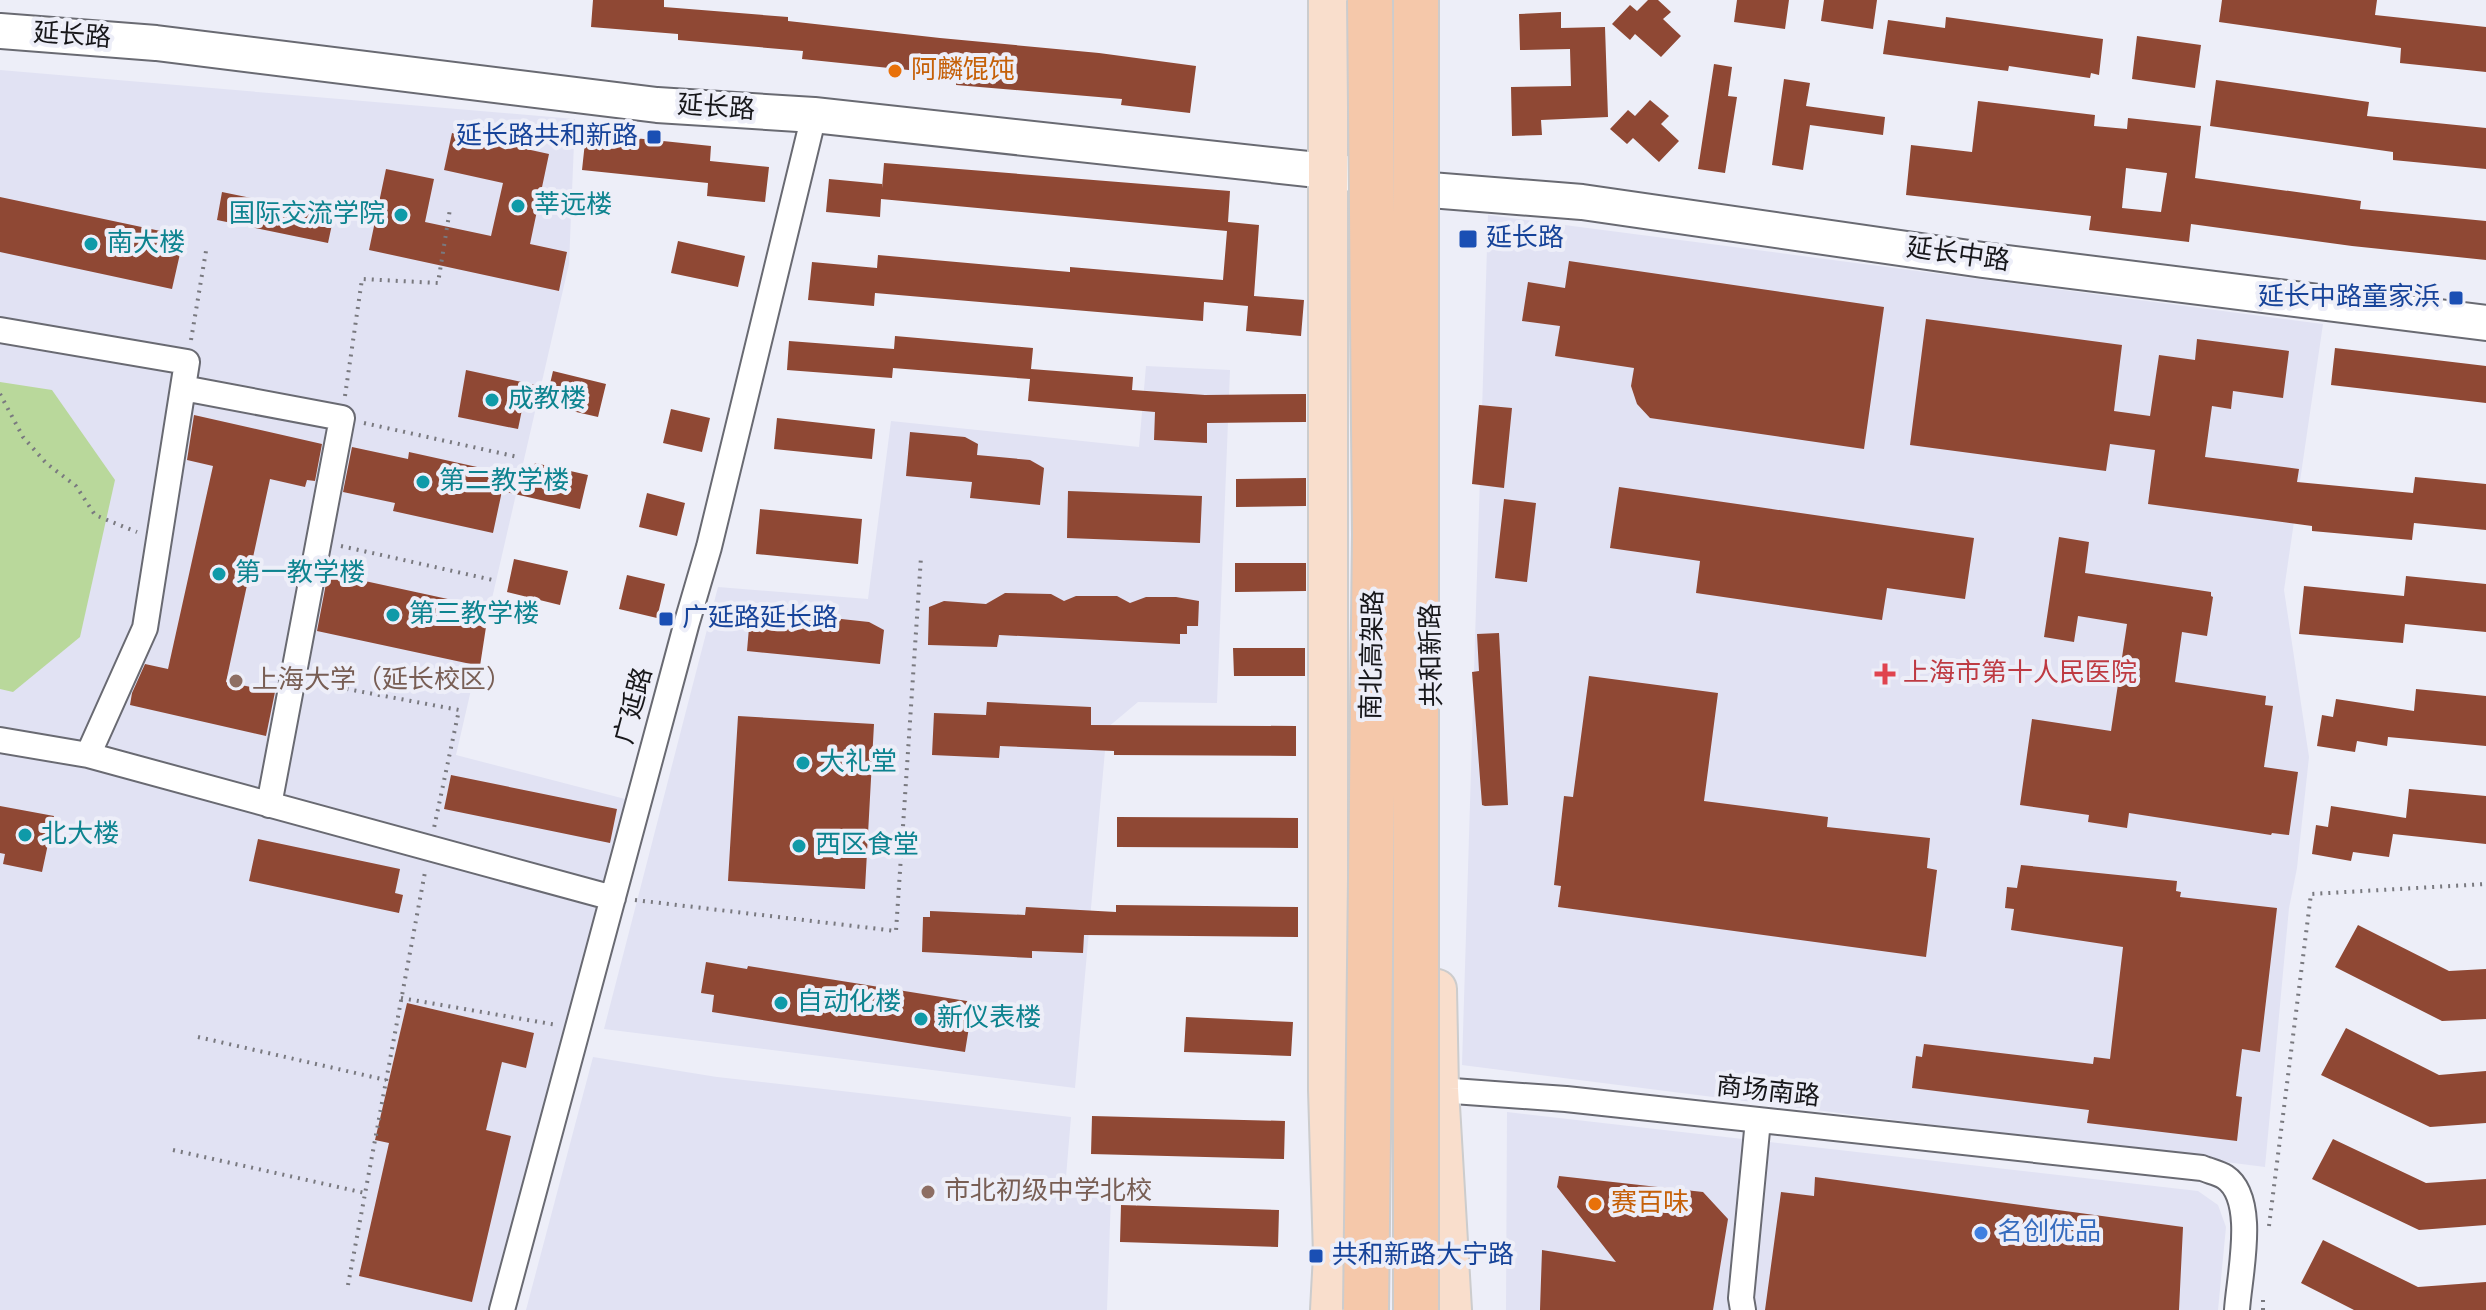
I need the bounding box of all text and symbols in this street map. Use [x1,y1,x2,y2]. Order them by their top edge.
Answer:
street label: 延长路 [32,18,112,56]
place label: 阿麟馄饨 [911,55,1015,88]
marker: 阿麟馄饨 [886,62,904,80]
street label: 延长路 [676,90,756,128]
place label: 延长路共和新路 [456,121,638,154]
marker: 延长路共和新路 [645,128,663,146]
place label: 莘远楼 [534,190,612,223]
marker: 莘远楼 [509,197,527,215]
place label: 国际交流学院 [229,199,385,232]
marker: 国际交流学院 [392,206,410,224]
place label: 延长路 [1486,223,1564,256]
place label: 南大楼 [107,228,185,261]
marker: 延长路 [1457,228,1479,250]
street label: 延长中路 [1904,232,2012,280]
marker: 南大楼 [82,235,100,253]
place label: 延长中路童家浜 [2258,282,2440,315]
marker: 延长中路童家浜 [2447,289,2465,307]
place label: 成教楼 [508,384,586,417]
marker: 成教楼 [483,391,501,409]
place label: 第二教学楼 [439,466,569,499]
marker: 第二教学楼 [414,473,432,491]
place label: 第一教学楼 [235,558,365,591]
marker: 第一教学楼 [210,565,228,583]
street label: 南北高架路 [1356,590,1392,720]
place label: 第三教学楼 [409,599,539,632]
place label: 广延路延长路 [682,603,838,636]
street label: 共和新路 [1416,603,1450,707]
marker: 第三教学楼 [384,606,402,624]
marker: 广延路延长路 [657,610,675,628]
place label: 上海市第十人民医院 [1903,658,2137,691]
marker: 上海市第十人民医院 [1874,663,1896,685]
street label: 广延路 [609,664,661,748]
place label: 上海大学（延长校区） [252,665,512,698]
marker: 上海大学（延长校区） [227,672,245,690]
place label: 大礼堂 [819,747,897,780]
marker: 大礼堂 [794,754,812,772]
place label: 北大楼 [41,819,119,852]
marker: 北大楼 [16,826,34,844]
place label: 西区食堂 [815,830,919,863]
marker: 西区食堂 [790,837,808,855]
place label: 自动化楼 [797,987,901,1020]
marker: 自动化楼 [772,994,790,1012]
place label: 新仪表楼 [937,1003,1041,1036]
marker: 新仪表楼 [912,1010,930,1028]
street label: 商场南路 [1715,1071,1821,1115]
place label: 市北初级中学北校 [944,1176,1152,1209]
marker: 市北初级中学北校 [919,1183,937,1201]
place label: 赛百味 [1611,1188,1689,1221]
marker: 赛百味 [1586,1195,1604,1213]
place label: 名创优品 [1997,1217,2101,1250]
marker: 名创优品 [1972,1224,1990,1242]
place label: 共和新路大宁路 [1332,1240,1514,1273]
marker: 共和新路大宁路 [1307,1247,1325,1265]

